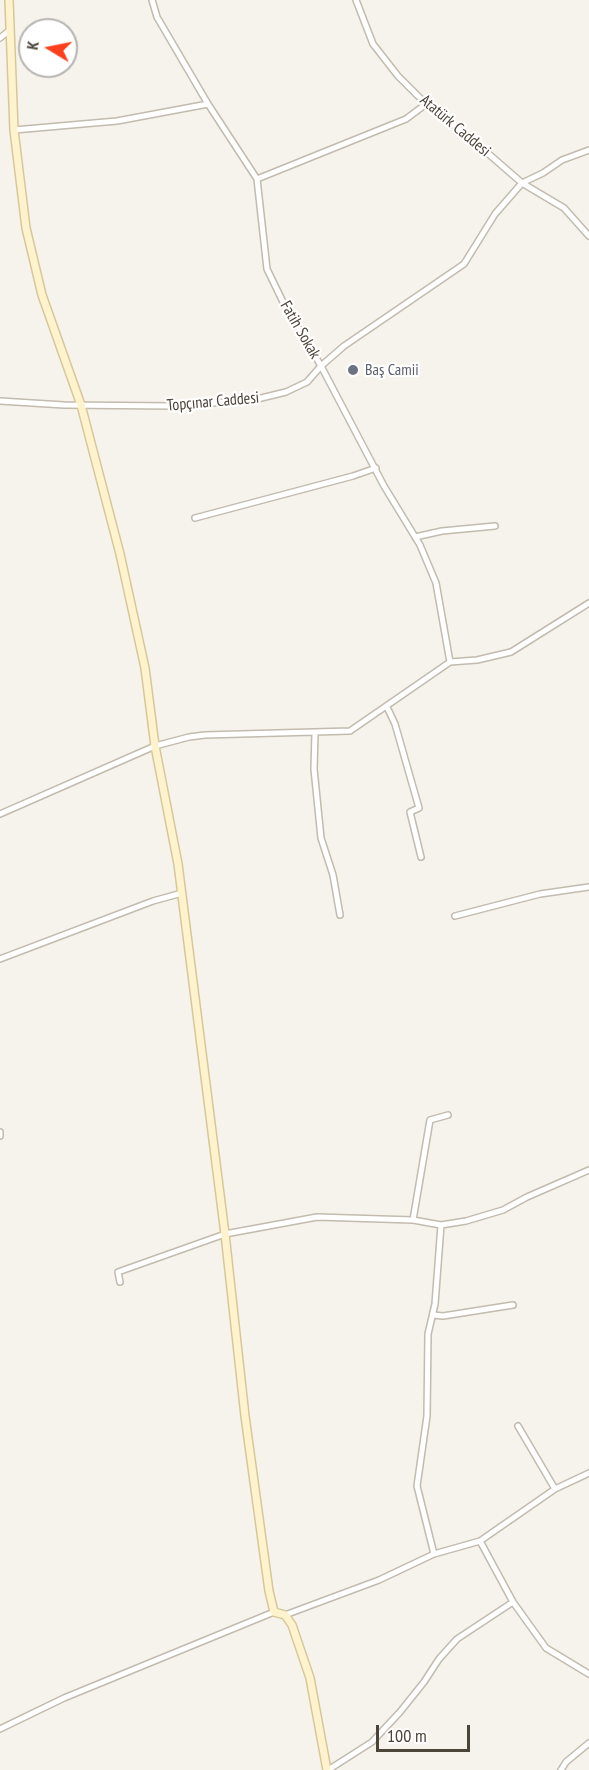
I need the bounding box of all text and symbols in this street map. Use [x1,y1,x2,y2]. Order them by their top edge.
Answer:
north arrow [18,18,78,78]
text: K [22,39,43,51]
street label: Atatürk Caddesi [416,91,494,161]
street label: Fatih Sokak [276,298,324,362]
place label: Baş Camii [365,360,419,380]
marker: Baş Camii [346,363,360,377]
street label: Topçınar Caddesi [166,388,260,416]
scale bar [379,1713,474,1751]
text: 100 m [387,1724,427,1747]

